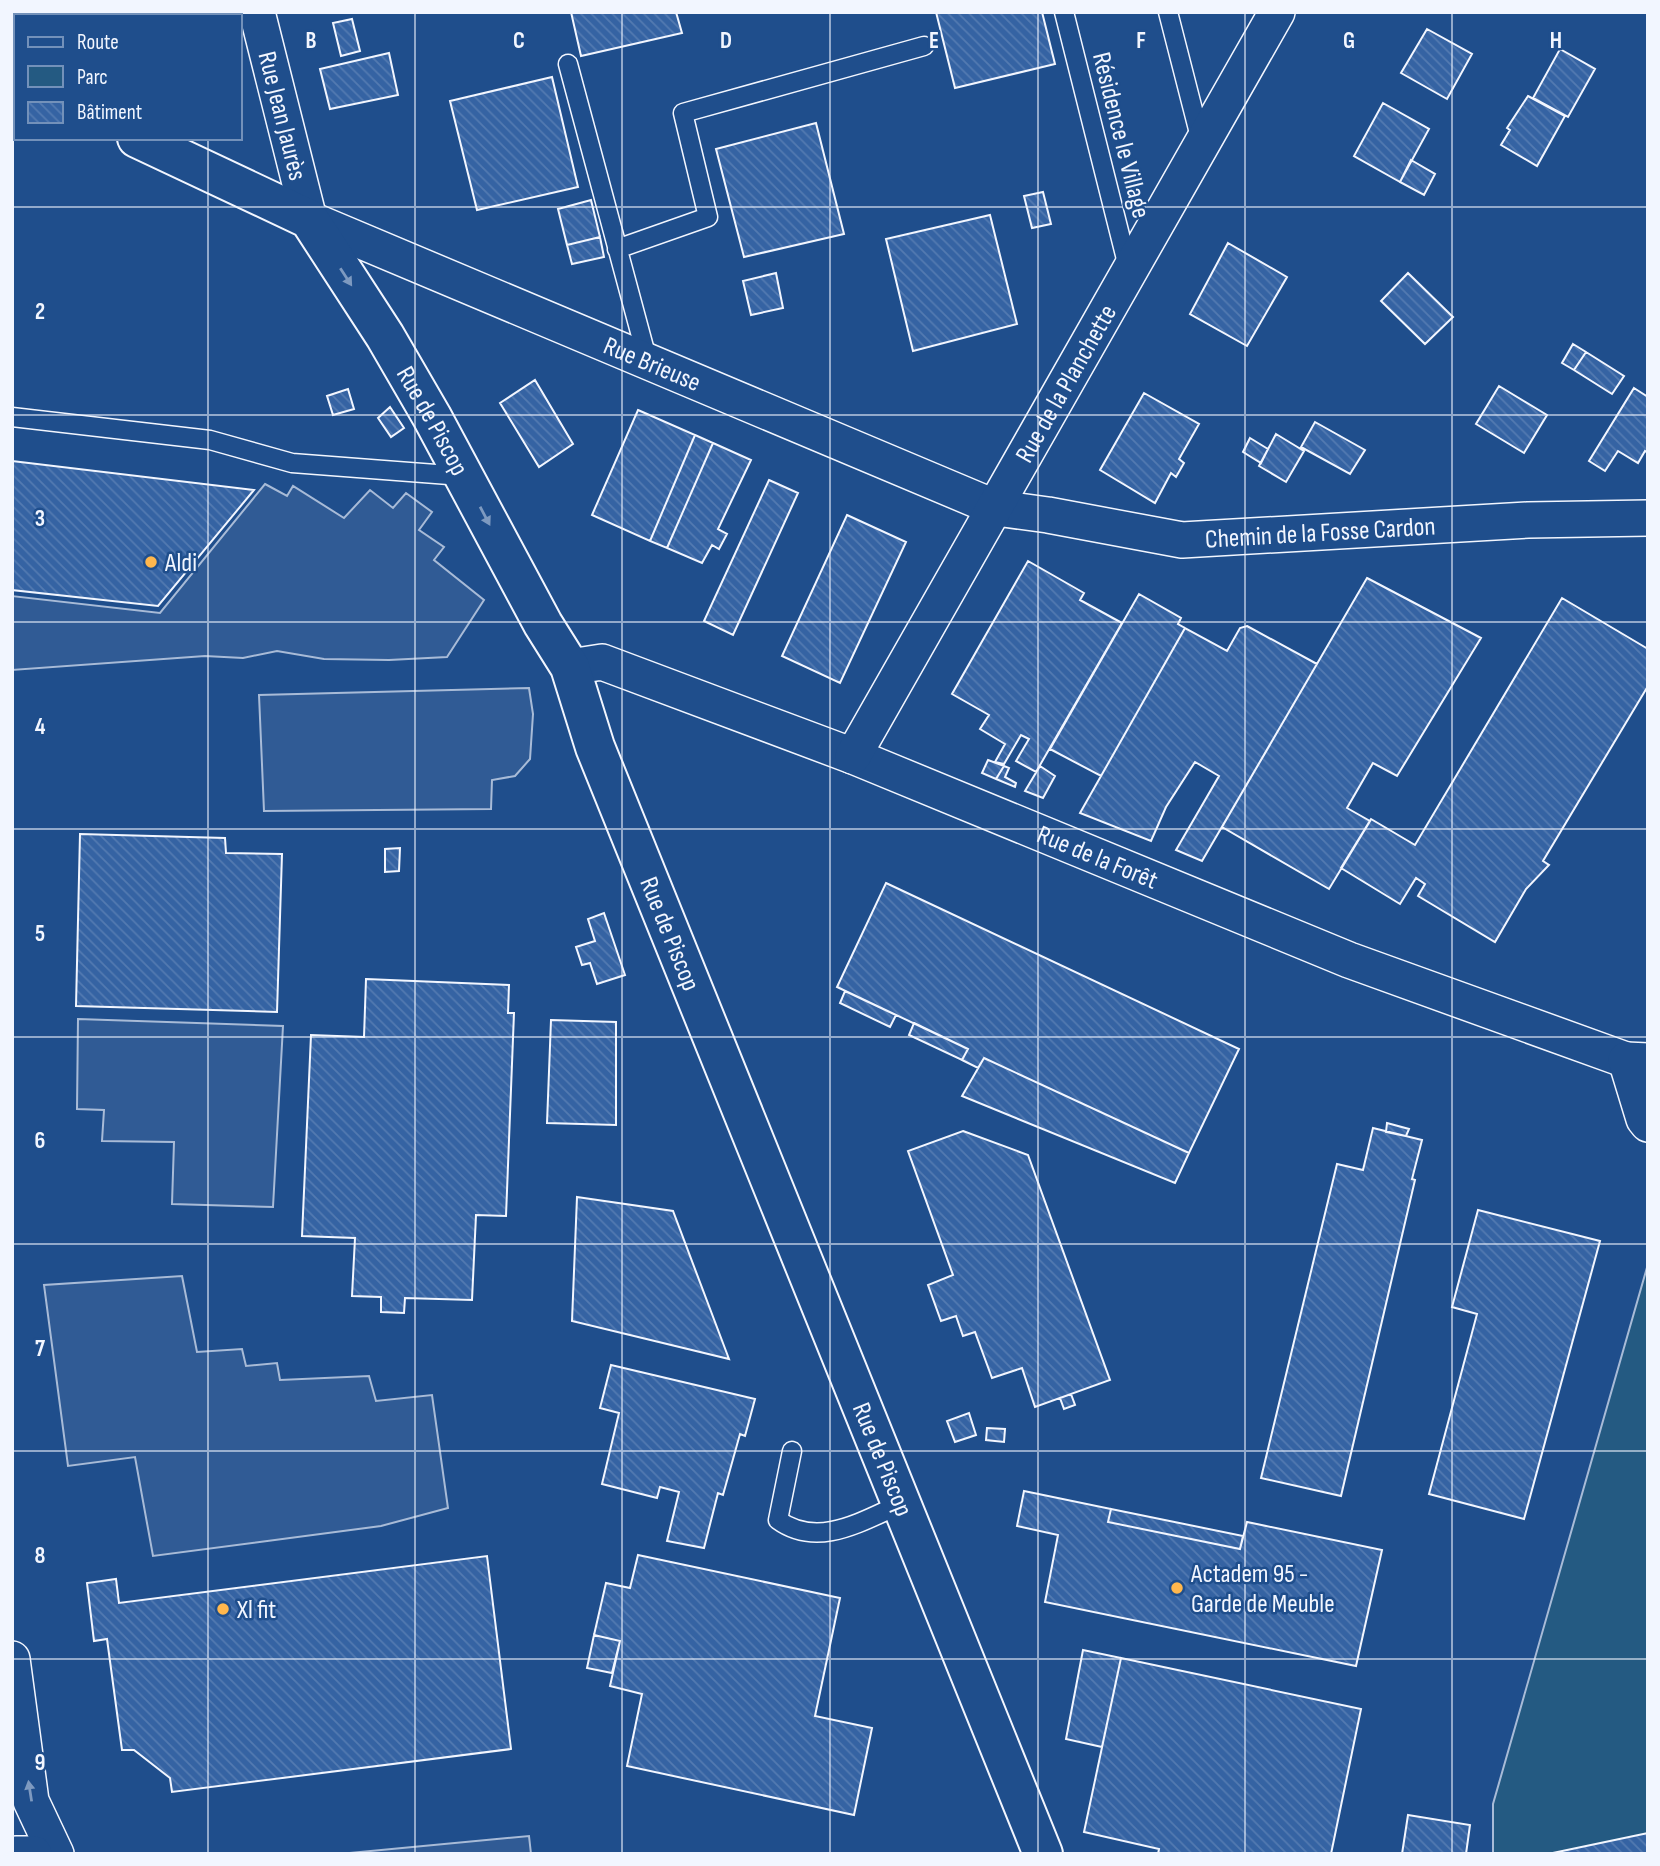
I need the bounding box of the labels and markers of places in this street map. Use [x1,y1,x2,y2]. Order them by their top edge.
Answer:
place label: Aldi [164,548,197,579]
marker: Aldi [143,554,159,570]
place label: Actadem 95 - Garde de Meuble [1190,1559,1335,1620]
marker: Actadem 95 - Garde de Meuble [1169,1580,1185,1596]
place label: Xl fit [236,1595,276,1626]
marker: Xl fit [215,1601,231,1617]

